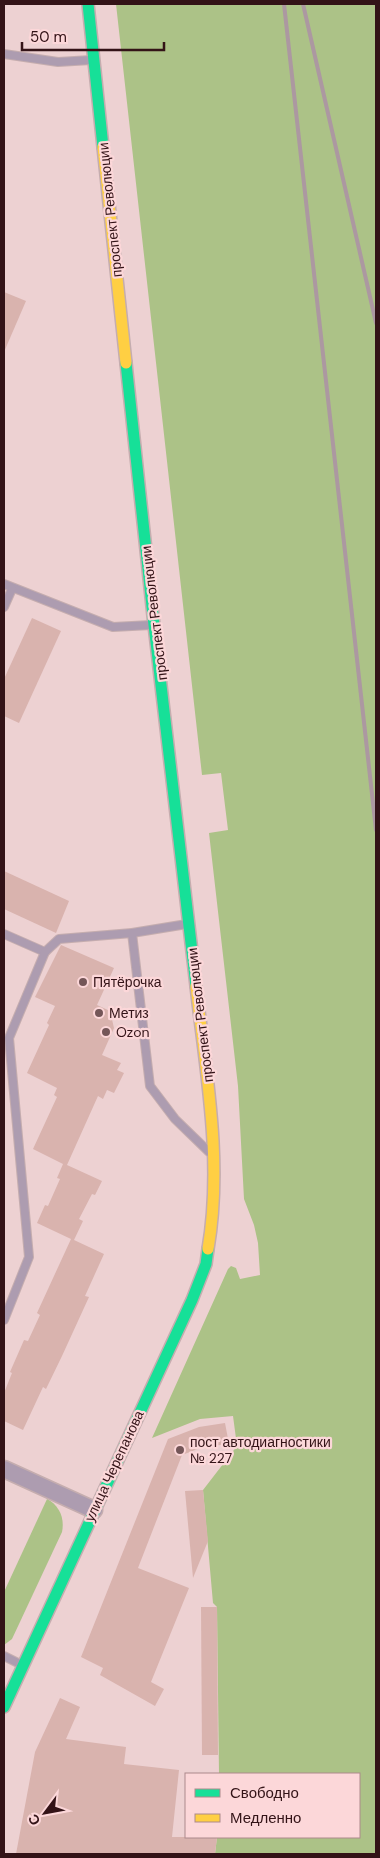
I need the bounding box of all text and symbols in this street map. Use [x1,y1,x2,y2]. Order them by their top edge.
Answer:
scale bar [22,20,165,52]
text: 50 m [30,27,67,47]
street label: проспект Революции [94,142,126,278]
street label: проспект Революции [137,545,171,681]
street label: проспект Революции [183,947,217,1083]
place label: Пятёрочка [93,973,162,991]
marker: Пятёрочка [77,976,89,988]
place label: Метиз [109,1004,149,1022]
marker: Метиз [93,1007,105,1019]
place label: Ozon [116,1023,150,1041]
marker: Ozon [100,1026,112,1038]
street label: улица Черепанова [80,1407,148,1525]
place label: пост автодиагностики № 227 [190,1433,331,1467]
marker: пост автодиагностики № 227 [174,1444,186,1456]
legend [185,1773,360,1838]
text: Свободно [230,1783,299,1803]
north arrow [20,1788,70,1838]
text: Медленно [230,1808,301,1828]
text: С [24,1811,44,1829]

